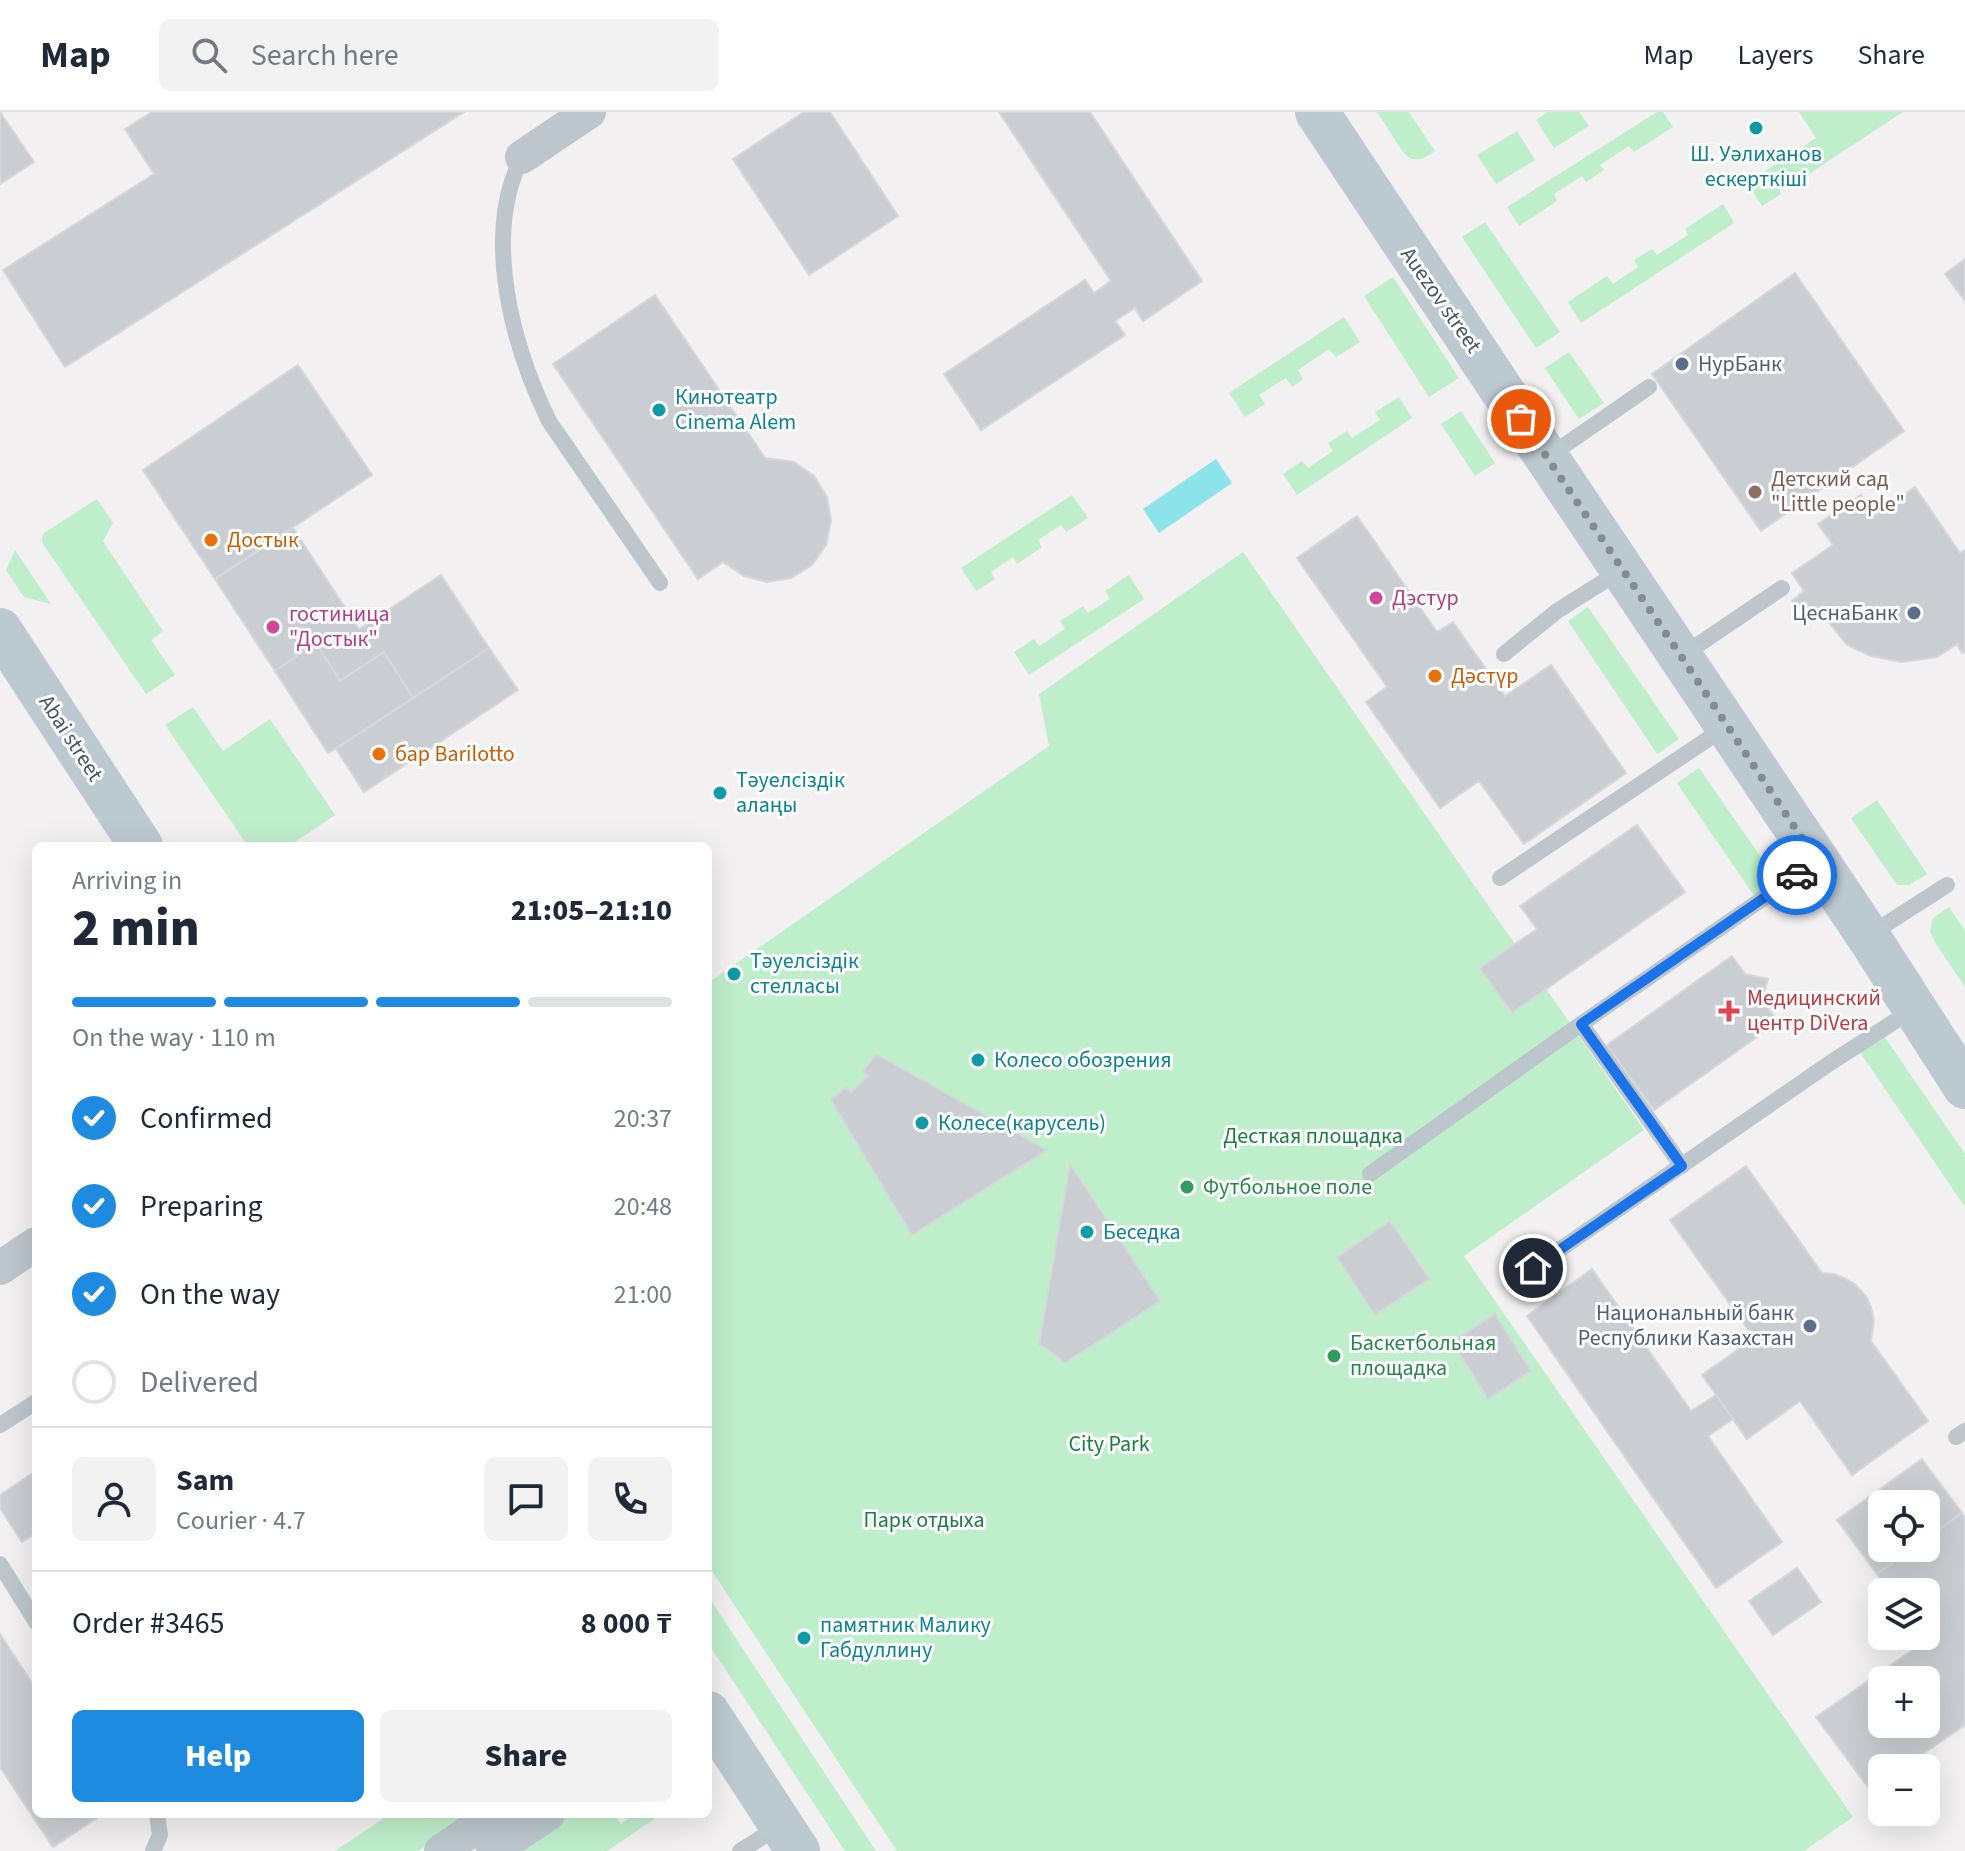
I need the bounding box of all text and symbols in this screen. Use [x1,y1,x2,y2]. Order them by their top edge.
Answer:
search box [159,19,719,91]
text: Map [40,28,111,82]
icon: search [187,33,231,77]
text: Search here [251,34,399,77]
text: Map [1643,35,1693,75]
text: Layers [1737,35,1813,75]
text: Share [1857,35,1925,75]
marker: Ш. Уәлиханов ескерткіші [1747,119,1765,137]
place label: Ш. Уәлиханов ескерткіші [1690,138,1822,195]
street label: Auezov street [1393,240,1490,360]
place label: НурБанк [1698,348,1782,380]
marker: НурБанк [1673,355,1691,373]
place label: Кинотеатр Cinema Alem [675,381,796,438]
pin [1487,385,1555,453]
icon: bag [1499,397,1543,441]
marker: Кинотеатр Cinema Alem [650,401,668,419]
place label: Детский сад "Little people" [1771,463,1905,520]
marker: Детский сад "Little people" [1746,483,1764,501]
place label: Достык [227,524,299,556]
marker: Достык [202,531,220,549]
place label: Дэстур [1392,582,1459,614]
marker: Дэстур [1367,589,1385,607]
place label: ЦеснаБанк [1792,597,1898,629]
place label: гостиница "Достык" [289,598,390,655]
marker: ЦеснаБанк [1905,604,1923,622]
marker: гостиница "Достык" [264,618,282,636]
place label: Дәстүр [1451,660,1518,692]
marker: Дәстүр [1426,667,1444,685]
street label: Abai street [31,688,111,788]
place label: бар Barilotto [395,738,515,770]
marker: бар Barilotto [370,745,388,763]
place label: Тәуелсіздік алаңы [736,764,845,821]
marker: Тәуелсіздік алаңы [711,784,729,802]
courier [1757,835,1837,915]
icon: car [1775,853,1819,897]
text: Arriving in [72,862,182,899]
text: 21:05–21:10 [511,889,672,932]
text: 2 min [72,892,200,966]
place label: Тәуелсіздік стелласы [750,945,859,1002]
marker: Тәуелсіздік стелласы [725,965,743,983]
place label: Медицинский центр DiVera [1747,982,1881,1039]
marker: Медицинский центр DiVera [1718,1000,1740,1022]
text: On the way · 110 m [72,1019,276,1056]
place label: Колесо обозрения [994,1044,1172,1076]
marker: Колесо обозрения [969,1051,987,1069]
icon: check [72,1096,116,1140]
text: Confirmed [140,1097,273,1140]
text: 20:37 [614,1100,672,1137]
place label: Колесе(карусель) [938,1107,1106,1139]
marker: Колесе(карусель) [913,1114,931,1132]
park label: Десткая площадка [1223,1120,1403,1152]
place label: Футбольное поле [1203,1171,1372,1203]
marker: Футбольное поле [1178,1178,1196,1196]
icon: check [72,1184,116,1228]
text: Preparing [140,1185,263,1228]
text: 20:48 [614,1188,672,1225]
place label: Беседка [1103,1216,1181,1248]
marker: Беседка [1078,1223,1096,1241]
pin [1499,1234,1567,1302]
icon: home [1511,1246,1555,1290]
icon: check [72,1272,116,1316]
text: On the way [140,1273,280,1316]
text: 21:00 [614,1276,672,1313]
place label: Национальный банк Республики Казахстан [1578,1297,1794,1354]
marker: Национальный банк Республики Казахстан [1801,1317,1819,1335]
place label: Баскетбольная площадка [1350,1327,1496,1384]
marker: Баскетбольная площадка [1325,1347,1343,1365]
text: Delivered [140,1361,259,1404]
park label: City Park [1068,1428,1150,1460]
button: person [72,1457,156,1541]
button: chat [484,1457,568,1541]
button: phone [588,1457,672,1541]
text: Sam [176,1459,234,1502]
map controls [1868,1490,1940,1826]
button: locate [1868,1490,1940,1562]
text: Courier · 4.7 [176,1502,306,1539]
park label: Парк отдыха [863,1504,985,1536]
button: layers [1868,1578,1940,1650]
text: Order #3465 [72,1602,225,1645]
text: 8 000 ₸ [581,1602,672,1645]
place label: памятник Малику Габдуллину [820,1609,991,1666]
marker: памятник Малику Габдуллину [795,1629,813,1647]
button: + [1868,1666,1940,1738]
button: Help [72,1710,364,1802]
button: Share [380,1710,672,1802]
button: − [1868,1754,1940,1826]

